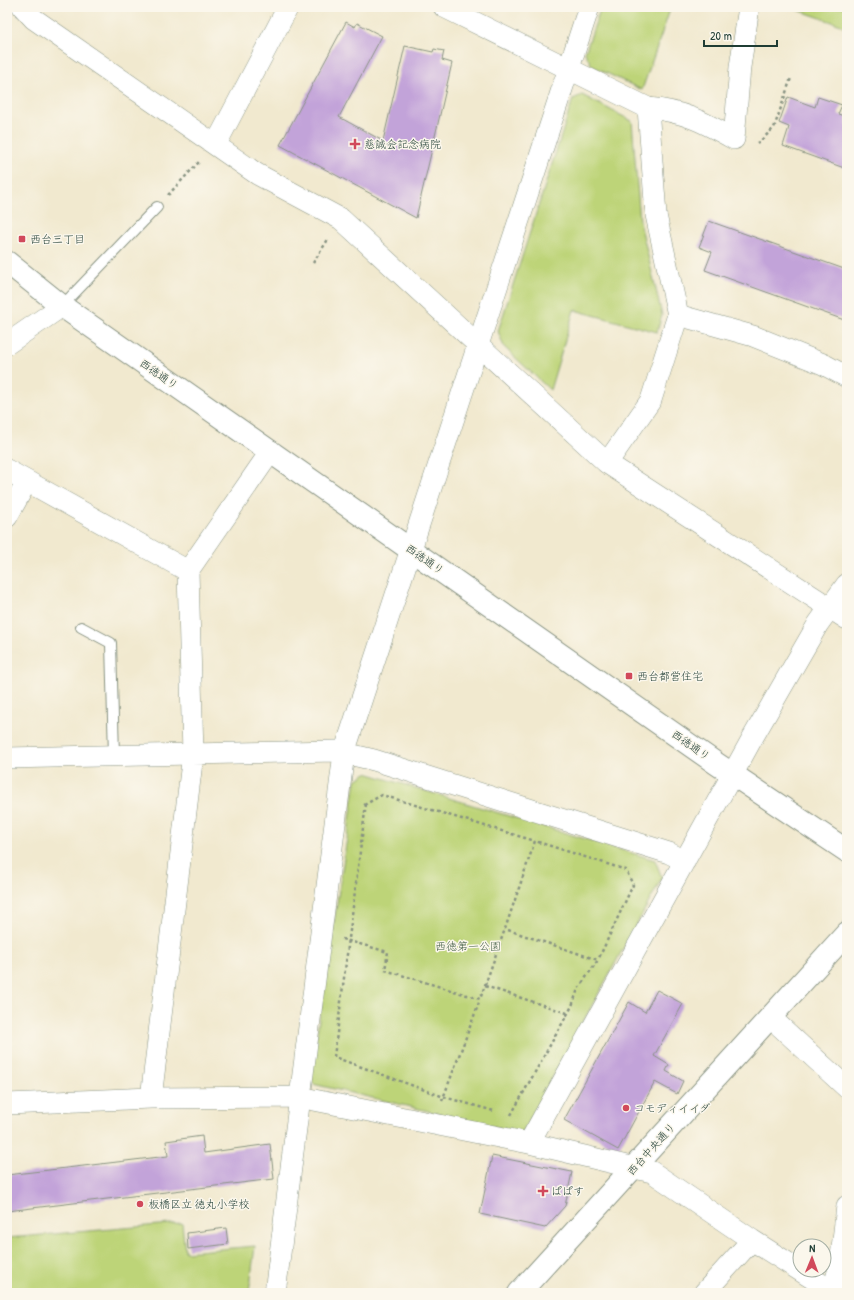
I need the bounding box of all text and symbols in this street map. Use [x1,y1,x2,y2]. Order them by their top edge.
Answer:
scale bar [704,22,777,48]
text: 20 m [710,27,732,44]
place label: 慈誠会記念病院 [364,137,441,151]
marker: 慈誠会記念病院 [349,138,361,150]
place label: 西台三丁目 [30,232,85,246]
marker: 西台三丁目 [17,234,27,244]
street label: 西徳通り [137,356,181,392]
street label: 西徳通り [403,541,447,577]
place label: 西台都営住宅 [637,669,703,683]
marker: 西台都営住宅 [624,671,634,681]
street label: 西徳通り [669,727,713,763]
park label: 西徳第一公園 [435,939,501,953]
place label: コモディイイダ [634,1101,710,1115]
marker: コモディイイダ [621,1103,631,1113]
street label: 西台中央通り [624,1120,678,1178]
place label: ぱぱす [551,1184,584,1198]
marker: ぱぱす [538,1186,548,1196]
place label: 板橋区立 徳丸小学校 [148,1197,250,1211]
marker: 板橋区立 徳丸小学校 [135,1199,145,1209]
north arrow [792,1238,832,1278]
text: N [809,1241,815,1255]

